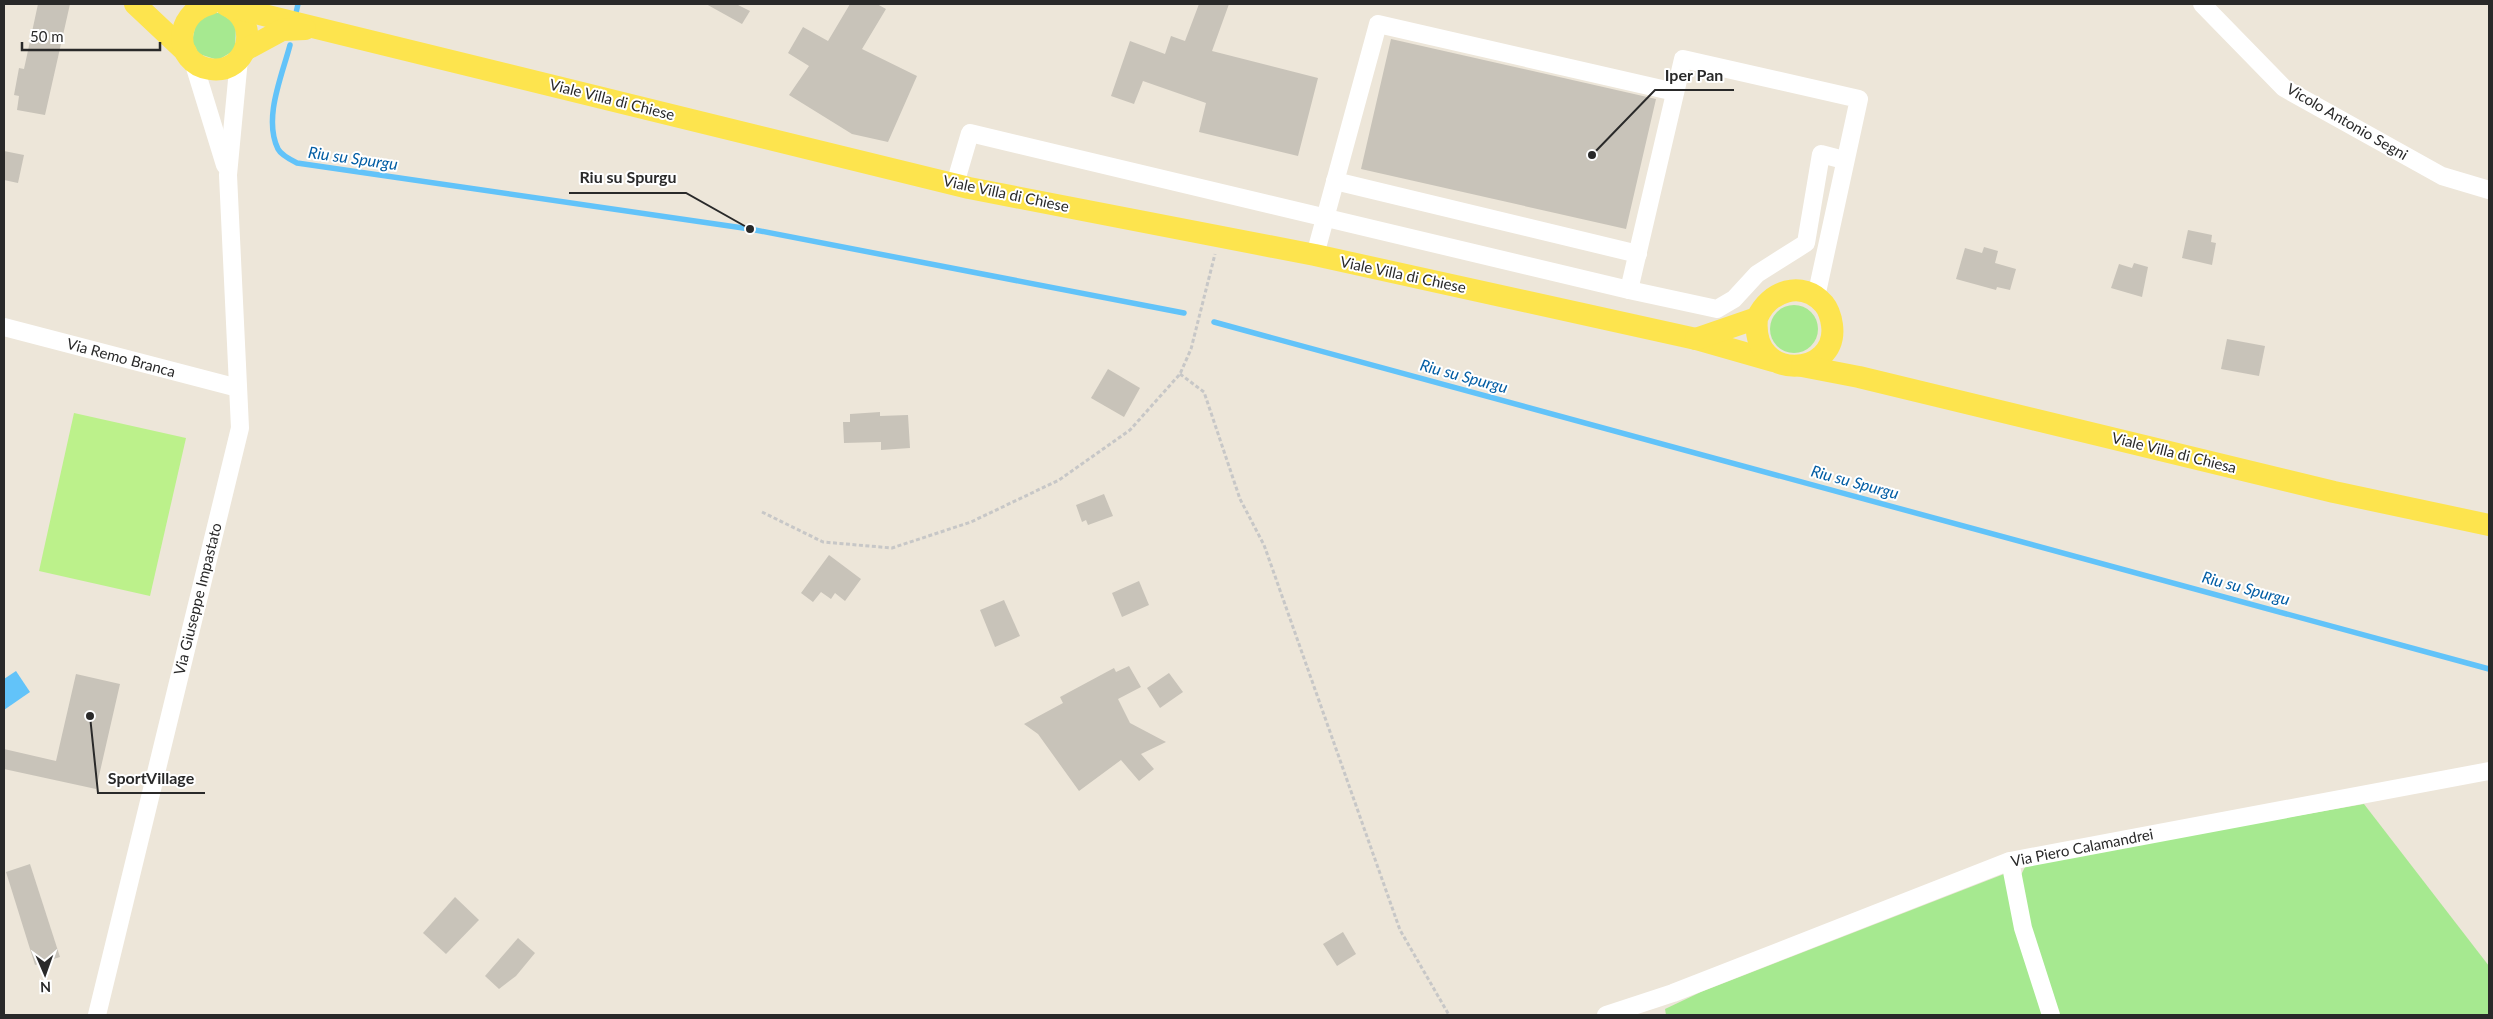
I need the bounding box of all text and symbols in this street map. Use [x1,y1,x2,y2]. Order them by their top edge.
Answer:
scale bar [22,20,160,52]
text: 50 m [30,27,64,45]
callout: Iper Pan [1655,59,1734,90]
text: Iper Pan [1665,65,1723,84]
street label: Viale Villa di Chiese [548,75,677,123]
street label: Vicolo Antonio Segni [2284,79,2411,163]
water label: Riu su Spurgu [307,142,399,173]
callout: Riu su Spurgu [569,162,686,193]
text: Riu su Spurgu [579,167,677,186]
street label: Viale Villa di Chiese [942,171,1071,215]
street label: Viale Villa di Chiese [1339,252,1468,296]
street label: Via Remo Branca [65,334,178,380]
water label: Riu su Spurgu [1418,355,1510,396]
street label: Viale Villa di Chiesa [2110,428,2238,476]
water label: Riu su Spurgu [1809,461,1901,502]
street label: Via Giuseppe Impastato [169,521,225,677]
water label: Riu su Spurgu [2200,567,2292,608]
callout: SportVillage [98,762,205,793]
text: SportVillage [108,768,195,787]
street label: Via Piero Calamandrei [2009,824,2155,870]
north arrow [20,949,70,999]
text: N [40,979,51,996]

